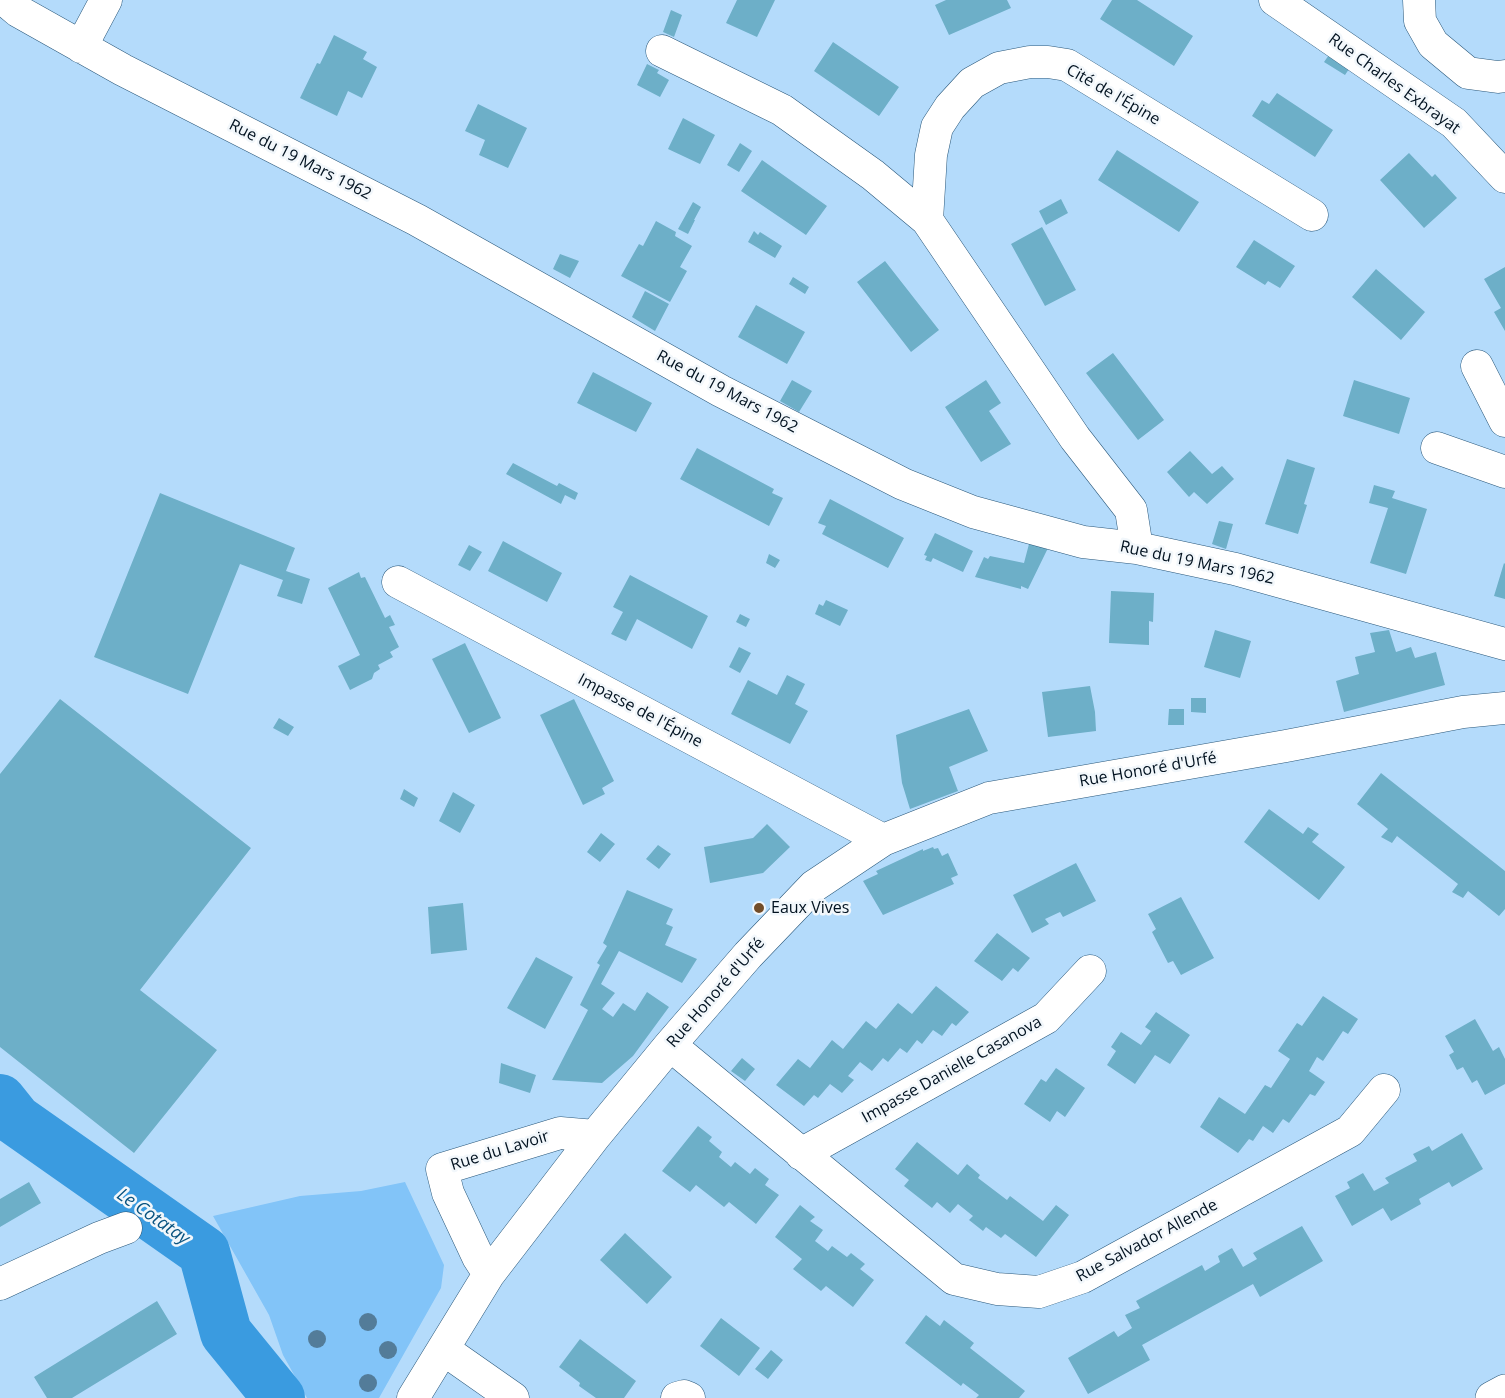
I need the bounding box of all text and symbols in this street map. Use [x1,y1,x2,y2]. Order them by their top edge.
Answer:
street label: Rue Charles Exbrayat [1324,30,1464,138]
street label: Cité de l'Épine [1063,60,1163,130]
street label: Rue du 19 Mars 1962 [226,116,374,204]
street label: Rue du 19 Mars 1962 [653,347,801,437]
street label: Rue du 19 Mars 1962 [1118,537,1276,589]
street label: Impasse de l'Épine [574,670,706,752]
street label: Rue Honoré d'Urfé [1078,748,1218,792]
place label: Eaux Vives [771,898,849,918]
marker: Eaux Vives [752,901,766,915]
street label: Rue Honoré d'Urfé [663,934,769,1052]
street label: Impasse Danielle Casanova [859,1012,1045,1128]
street label: Rue du Lavoir [448,1127,552,1175]
water label: Le Cotatay [113,1184,193,1250]
street label: Rue Salvador Allende [1073,1196,1221,1286]

